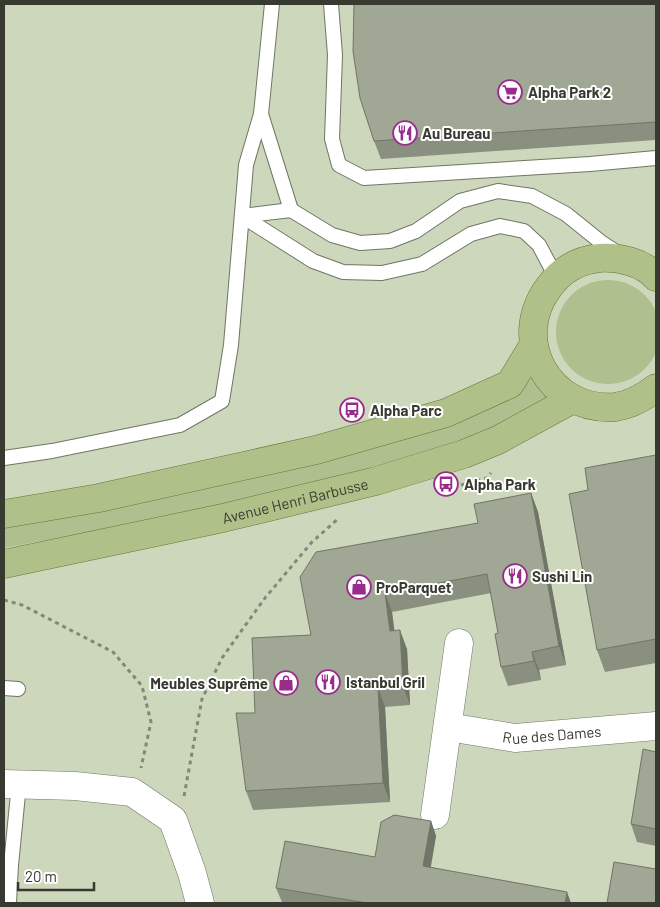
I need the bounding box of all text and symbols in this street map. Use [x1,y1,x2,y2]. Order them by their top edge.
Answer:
supermarket icon: Alpha Park 2 [497,79,523,105]
place label: Alpha Park 2 [528,83,611,101]
restaurant icon: Au Bureau [392,120,418,146]
place label: Au Bureau [422,124,490,142]
bus stop icon: Alpha Parc [339,397,365,423]
place label: Alpha Parc [370,401,442,419]
bus stop icon: Alpha Park [433,471,459,497]
street label: Avenue Henri Barbusse [220,474,370,527]
place label: Alpha Park [464,475,536,493]
restaurant icon: Sushi Lin [502,563,528,589]
place label: Sushi Lin [532,567,592,585]
shop icon: ProParquet [346,574,372,600]
place label: ProParquet [376,578,452,596]
restaurant icon: Istanbul Gril [315,669,341,695]
shop icon: Meubles Suprême [273,670,299,696]
place label: Istanbul Gril [346,673,425,691]
place label: Meubles Suprême [150,674,268,692]
street label: Rue des Dames [501,722,602,747]
scale bar [18,860,94,892]
text: 20 m [25,867,57,885]

